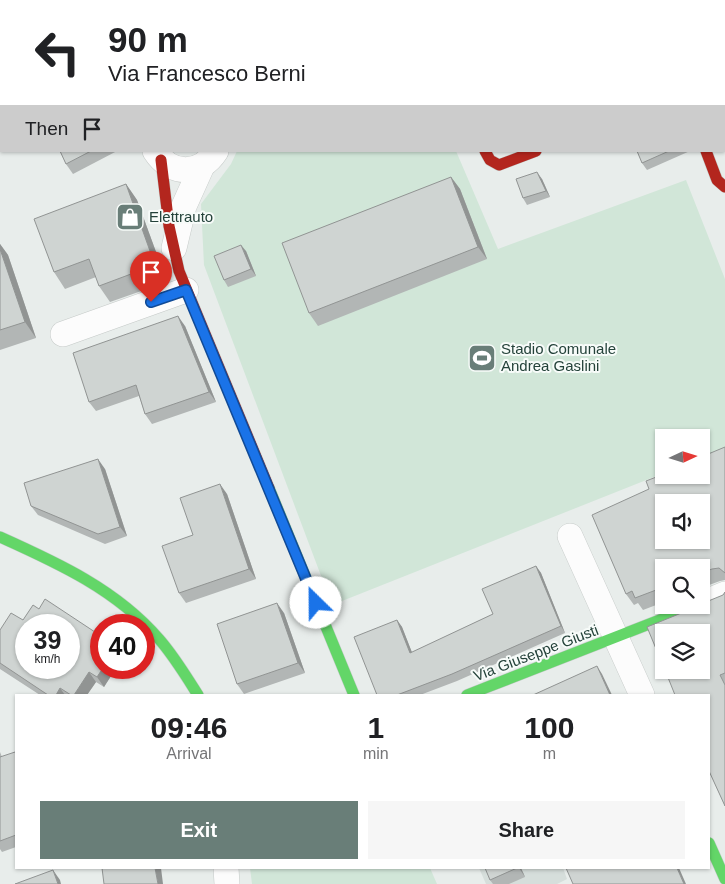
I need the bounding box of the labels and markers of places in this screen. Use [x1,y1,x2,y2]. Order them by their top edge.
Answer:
shop icon: Elettrauto [115,202,145,232]
place label: Elettrauto [149,208,213,225]
pin [130,251,172,302]
place label: Stadio Comunale Andrea Gaslini [501,340,616,374]
sports icon: Stadio Comunale Andrea Gaslini [467,343,497,373]

